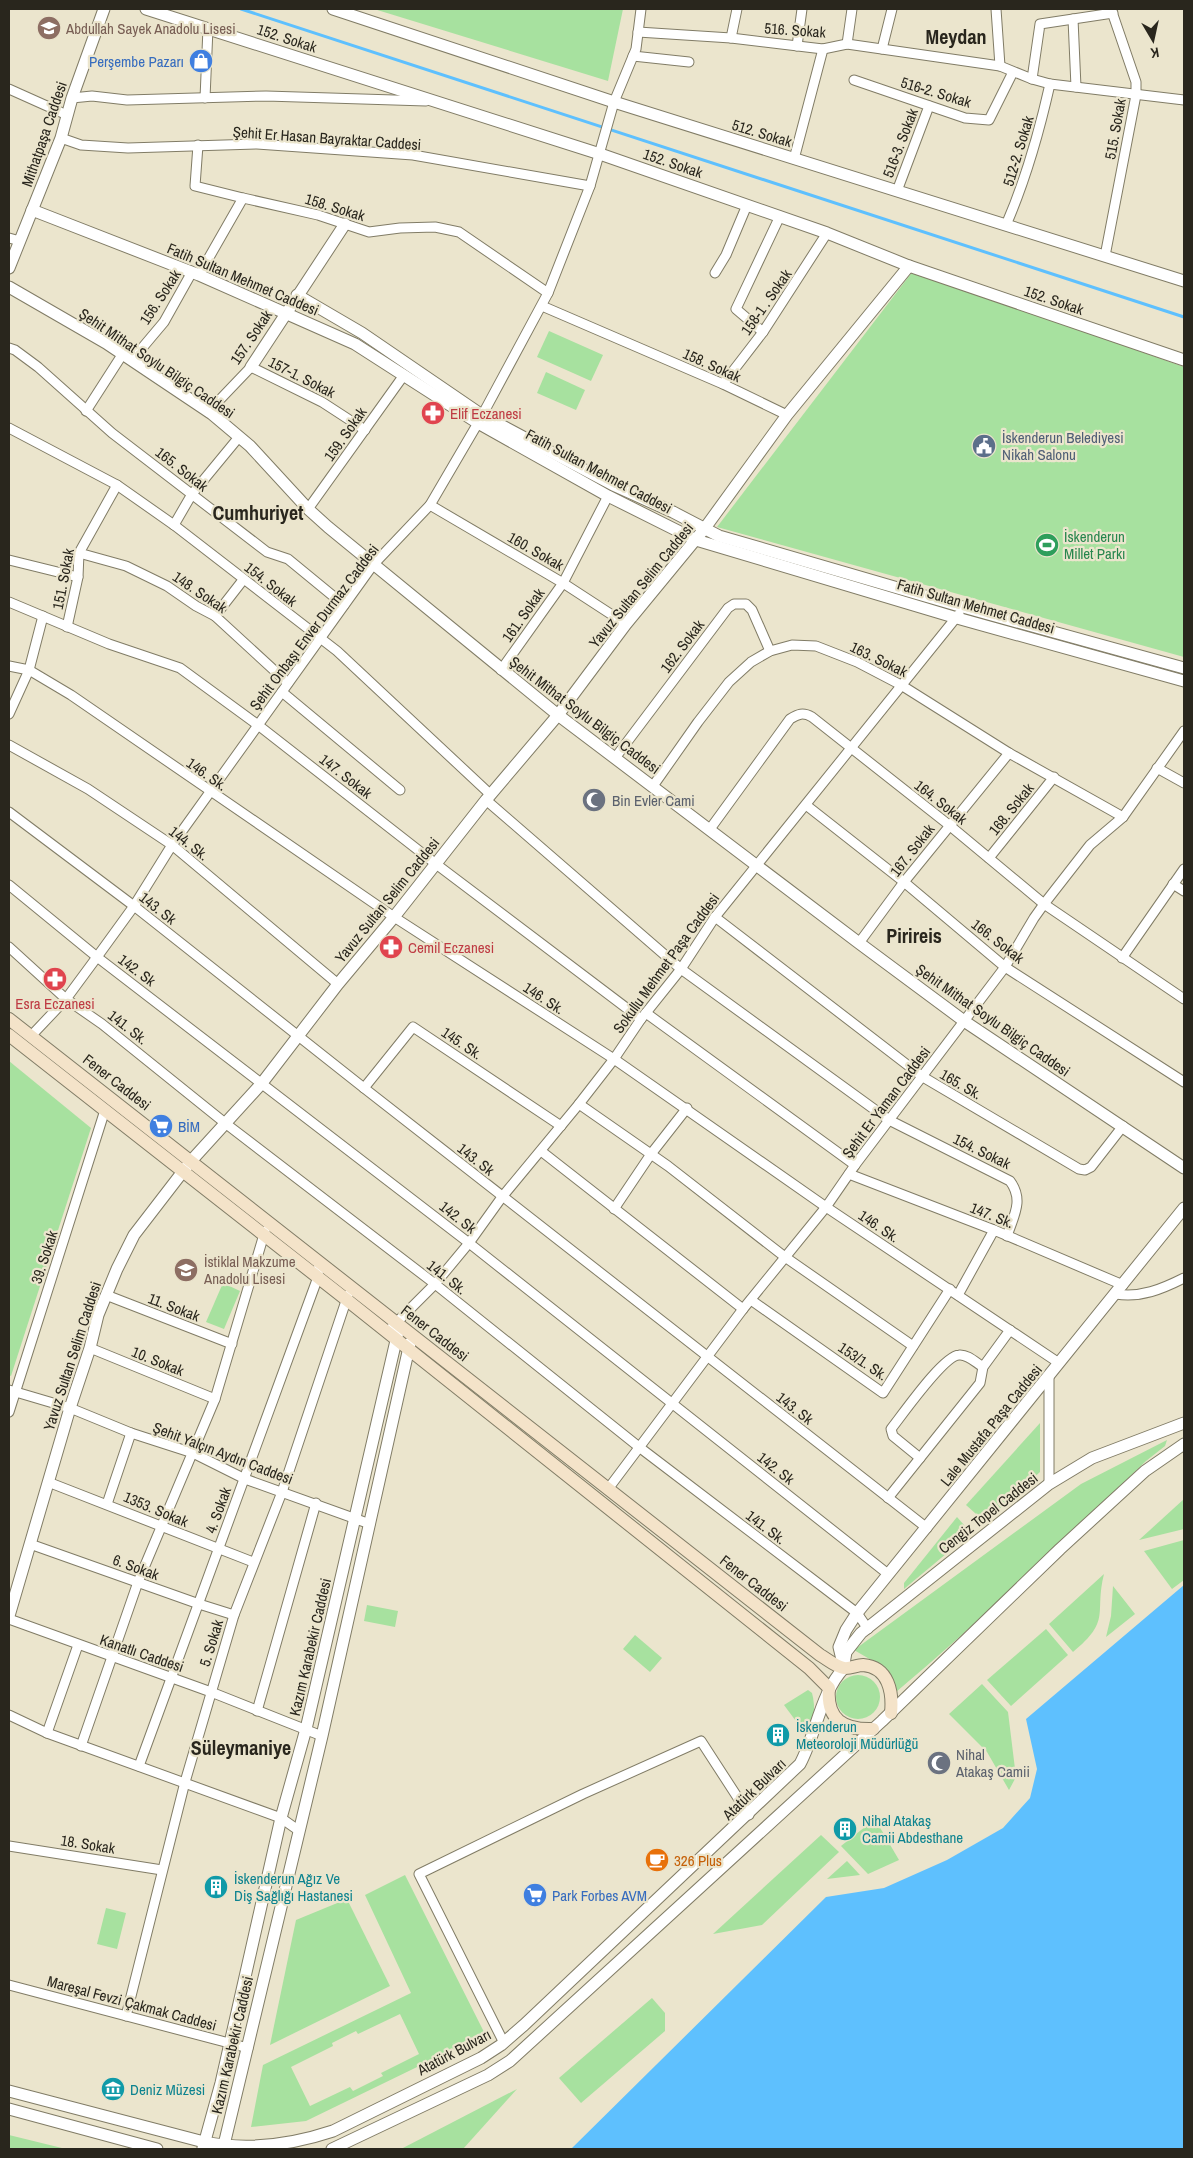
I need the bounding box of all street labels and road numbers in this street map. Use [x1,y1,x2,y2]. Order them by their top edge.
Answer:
street label: 516. Sokak [764,17,827,43]
street label: 152. Sokak [254,19,320,58]
street label: 516-2. Sokak [898,71,975,113]
street label: Mithatpaşa Caddesi [16,79,72,189]
street label: 515. Sokak [1099,96,1131,161]
street label: 516-3. Sokak [877,105,923,181]
street label: 512-2. Sokak [997,112,1039,189]
street label: 512. Sokak [730,114,795,152]
street label: Şehit Er Hasan Bayraktar Caddesi [232,121,422,155]
street label: 152. Sokak [640,143,706,183]
street label: 158. Sokak [303,188,368,226]
street label: Fatih Sultan Mehmet Caddesi [164,238,322,320]
street label: 158-1 . Sokak [736,264,797,339]
street label: 156. Sokak [134,265,186,329]
street label: 152. Sokak [1021,280,1087,320]
street label: Şehit Mithat Soylu Bilgiç Caddesi [75,303,239,423]
street label: 157. Sokak [225,305,277,368]
street label: 158. Sokak [680,343,745,387]
street label: 157-1. Sokak [265,351,340,403]
street label: 159. Sokak [319,402,372,465]
street label: Fatih Sultan Mehmet Caddesi [522,424,676,518]
street label: 165. Sokak [151,442,213,497]
street label: Yavuz Sultan Selim Caddesi [584,518,698,652]
street label: 160. Sokak [504,527,569,576]
street label: Şehit Onbaşı Enver Durmaz Caddesi [245,540,383,714]
street label: 151. Sokak [47,546,79,611]
street label: 154. Sokak [240,557,302,612]
street label: 148. Sokak [169,566,232,618]
street label: Fatih Sultan Mehmet Caddesi [895,573,1057,639]
street label: 161. Sokak [497,583,550,646]
street label: 162. Sokak [655,614,709,677]
street label: 163. Sokak [847,636,912,682]
street label: Şehit Mithat Soylu Bilgiç Caddesi [505,651,665,779]
street label: 147. Sokak [315,749,377,804]
street label: 146. Sk. [182,752,232,796]
street label: 164. Sokak [910,775,972,830]
street label: 168. Sokak [983,778,1039,840]
street label: 167. Sokak [885,819,940,881]
street label: 144. Sk. [165,821,213,865]
street label: Yavuz Sultan Selim Caddesi [330,833,444,967]
street label: 143. Sk [135,887,182,930]
street label: Sokullu Mehmet Paşa Caddesi [608,889,724,1037]
street label: 166. Sokak [967,914,1029,969]
street label: 142. Sk [114,949,161,991]
street label: Şehit Mithat Soylu Bilgiç Caddesi [912,959,1074,1081]
street label: 146. Sk. [519,977,569,1019]
street label: 141. Sk. [104,1005,152,1049]
street label: 145. Sk. [437,1022,487,1064]
street label: Şehit Er Yaman Caddesi [837,1042,935,1162]
street label: Fener Caddesi [79,1049,155,1115]
street label: 165. Sk. [936,1064,986,1104]
street label: 154. Sokak [950,1128,1015,1174]
street label: 143. Sk [453,1138,500,1181]
street label: 142. Sk [435,1196,482,1239]
street label: 147. Sk. [967,1197,1017,1233]
street label: 146. Sk. [854,1205,904,1247]
street label: 39. Sokak [26,1227,63,1286]
street label: 141. Sk. [423,1255,471,1299]
street label: Yavuz Sultan Selim Caddesi [38,1279,106,1433]
street label: 11. Sokak [145,1288,204,1327]
street label: Fener Caddesi [397,1300,473,1366]
street label: 153/1. Sk. [834,1337,892,1385]
street label: 10. Sokak [129,1341,188,1381]
street label: Lale Mustafa Paşa Caddesi [935,1360,1047,1490]
street label: 143. Sk [772,1387,819,1430]
street label: Şehit Yalçın Aydın Caddesi [150,1417,296,1489]
street label: 142. Sk [753,1447,800,1490]
street label: Cengiz Topel Caddesi [934,1468,1042,1558]
street label: 4. Sokak [200,1483,236,1536]
street label: 1353. Sokak [120,1486,192,1532]
street label: 141. Sk. [742,1505,790,1549]
street label: 6. Sokak [110,1549,163,1585]
street label: Fener Caddesi [716,1550,792,1616]
street label: Kazım Karabekir Caddesi [284,1576,336,1718]
street label: 5. Sokak [194,1616,228,1669]
street label: Kanatlı Caddesi [97,1629,187,1677]
street label: Atatürk Bulvarı [717,1753,790,1825]
street label: 18. Sokak [59,1829,117,1859]
street label: Mareşal Fevzi Çakmak Caddesi [45,1970,219,2036]
street label: Kazım Karabekir Caddesi [206,1974,258,2116]
street label: Atatürk Bulvarı [413,2024,495,2081]

